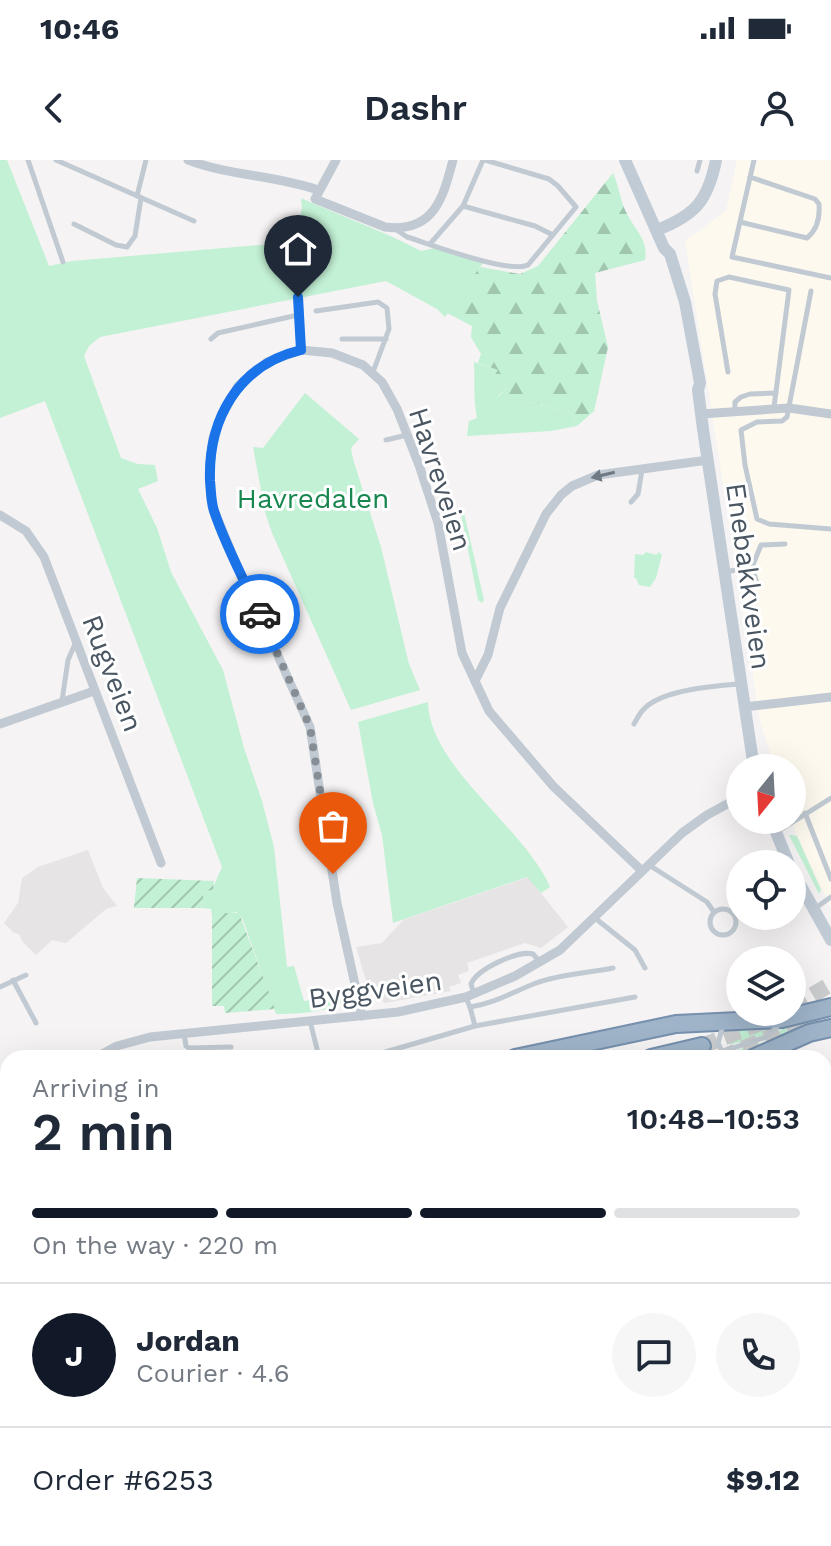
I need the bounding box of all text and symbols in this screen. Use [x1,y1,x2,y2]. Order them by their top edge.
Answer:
text: 10:46 [40,11,119,46]
icon: back [32,86,76,130]
icon: person [755,86,799,130]
text: Dashr [364,87,467,129]
pin [264,215,332,297]
icon: home [276,227,320,271]
street label: Havreveien [402,403,479,555]
one-way arrow [590,469,615,482]
street label: Enebakkveien [719,481,778,672]
park label: Havredalen [237,482,389,515]
courier [220,574,300,654]
icon: car [238,592,282,636]
street label: Rugveien [75,610,150,736]
north arrow [726,754,806,834]
map controls [726,754,806,1026]
pin [299,792,367,874]
icon: bag [311,804,355,848]
button: locate [726,850,806,930]
button: layers [726,946,806,1026]
street label: Byggveien [306,964,444,1015]
text: Arriving in [32,1073,160,1103]
text: 10:48–10:53 [627,1101,800,1136]
text: 2 min [32,1102,175,1163]
text: On the way · 220 m [32,1230,278,1260]
button: chat [612,1313,696,1397]
button: phone [716,1313,800,1397]
text: Jordan [136,1323,240,1358]
text: J [65,1338,83,1373]
text: Courier · 4.6 [136,1358,290,1388]
text: Order #6253 [32,1462,214,1497]
text: $9.12 [726,1462,800,1497]

